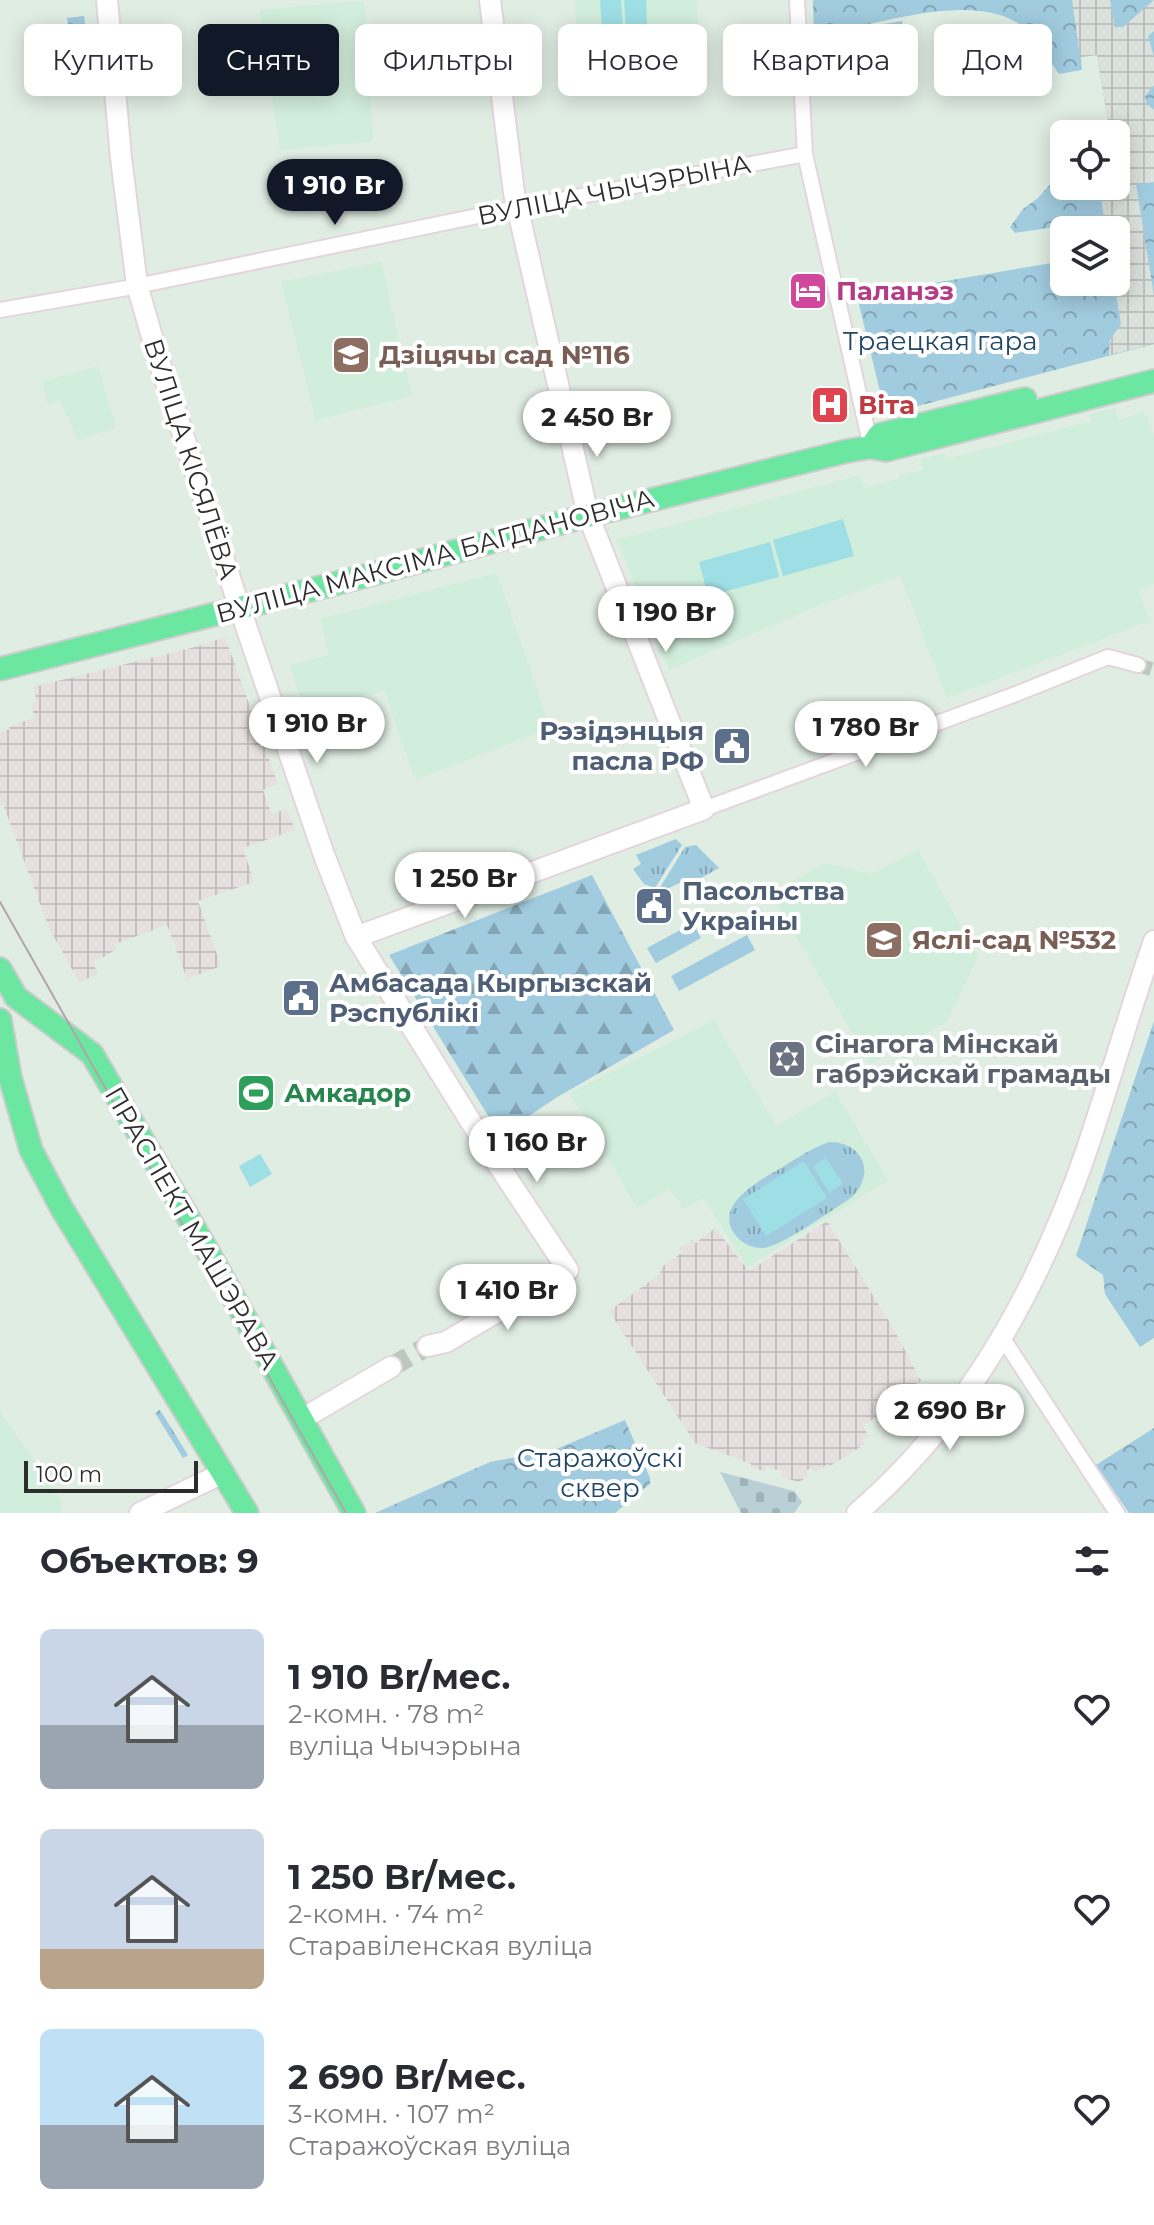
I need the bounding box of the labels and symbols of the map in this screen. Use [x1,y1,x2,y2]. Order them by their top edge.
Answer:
street label: ВУЛІЦА ЧЫЧЭРЫНА [475,148,753,232]
pin: 1 910 Br [252,159,418,227]
hotel icon: Паланэз [787,270,829,312]
place label: Паланэз [836,275,954,307]
park label: Траецкая гара [843,325,1037,357]
school or university icon: Дзіцячы сад №116 [330,334,372,376]
street label: ВУЛІЦА КІСЯЛЁВА [137,335,245,583]
place label: Дзіцячы сад №116 [379,339,630,371]
hospital icon: Віта [809,384,851,426]
place label: Віта [858,389,915,421]
pin: 2 450 Br [514,391,680,459]
street label: ВУЛІЦА МАКСІМА БАГДАНОВІЧА [213,482,657,630]
pin: 1 190 Br [583,586,749,654]
pin: 1 910 Br [234,697,400,765]
pin: 1 780 Br [783,701,949,769]
place label: Рэзідэнцыя пасла РФ [539,715,704,777]
public building icon: Рэзідэнцыя пасла РФ [711,725,753,767]
pin: 1 250 Br [382,852,548,920]
place label: Пасольства Украіны [682,875,845,937]
public building icon: Пасольства Украіны [633,885,675,927]
school or university icon: Яслі-сад №532 [863,919,905,961]
place label: Яслі-сад №532 [912,924,1116,956]
place label: Амбасада Кыргызскай Рэспублікі [329,967,652,1029]
public building icon: Амбасада Кыргызскай Рэспублікі [280,977,322,1019]
place label: Сінагога Мінскай габрэйскай грамады [815,1028,1111,1090]
synagogue icon: Сінагога Мінскай габрэйскай грамады [766,1038,808,1080]
sports icon: Амкадор [235,1072,277,1114]
place label: Амкадор [284,1077,411,1109]
street label: ПРАСПЕКТ МАШЭРАВА [98,1081,286,1375]
pin: 1 160 Br [454,1116,620,1184]
pin: 1 410 Br [425,1264,591,1332]
pin: 2 690 Br [867,1384,1033,1452]
park label: Старажоўскі сквер [517,1442,683,1504]
scale bar [24,1457,198,1493]

